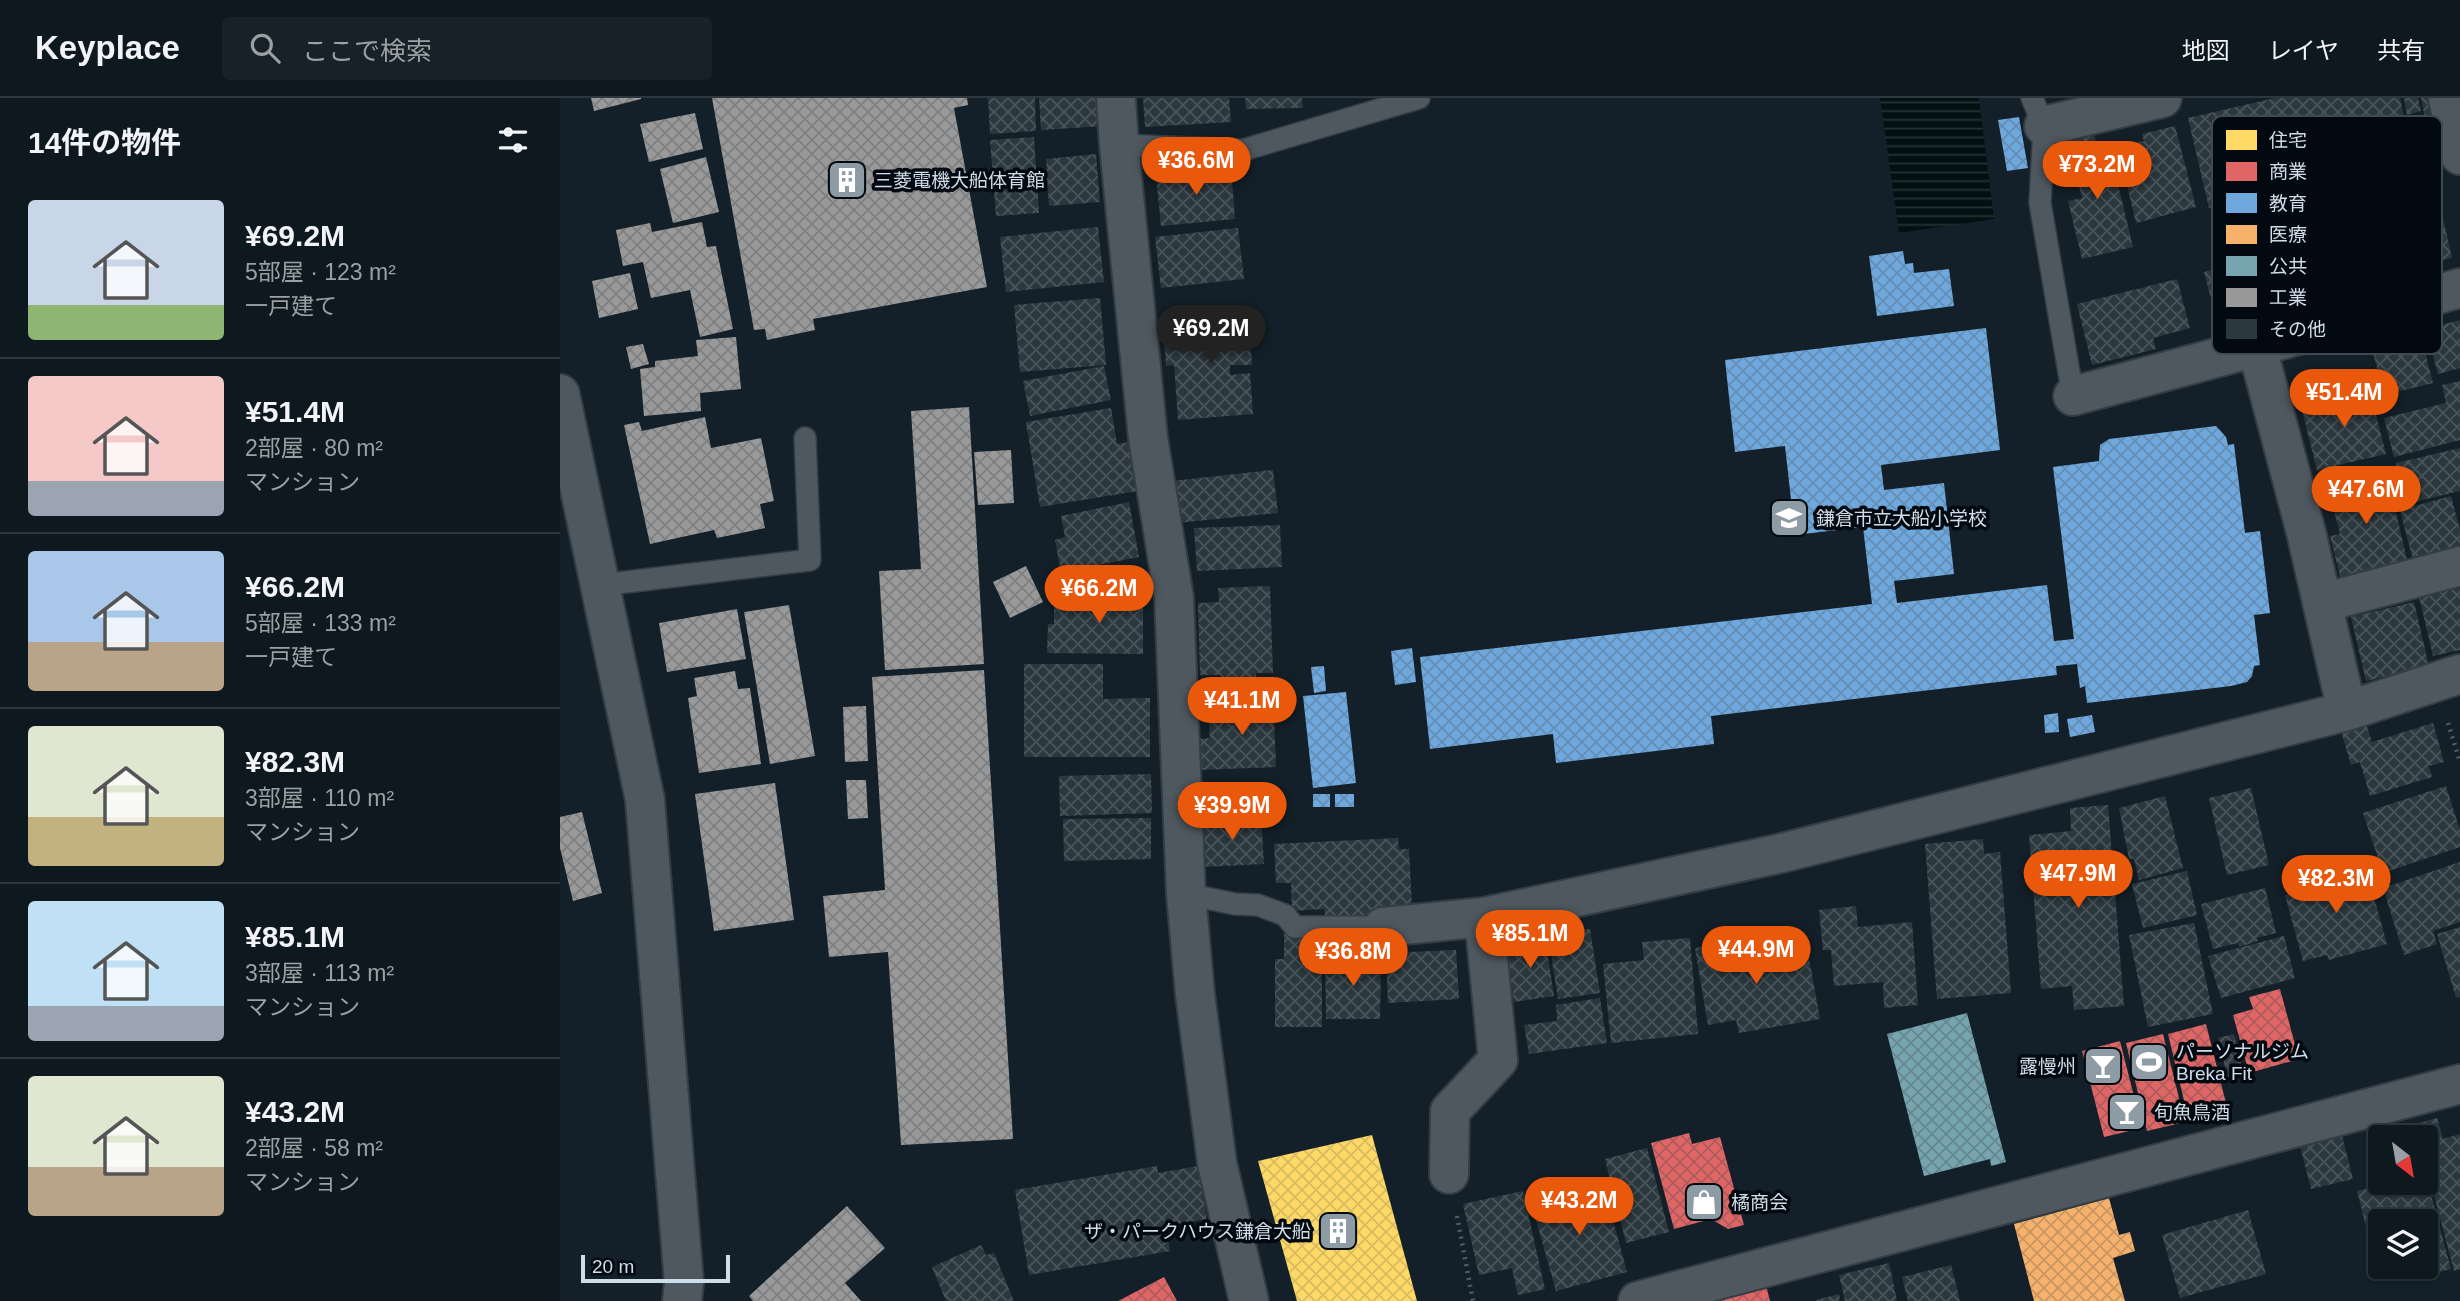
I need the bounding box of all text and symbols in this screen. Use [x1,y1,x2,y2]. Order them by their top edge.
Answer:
search box [222,17,712,80]
text: Keyplace [35,29,180,66]
icon: search [246,29,284,67]
text: ここで検索 [302,36,432,66]
text: 地図 [2182,37,2230,64]
text: レイヤ [2268,37,2339,64]
text: 共有 [2377,37,2425,64]
legend [2212,116,2442,354]
icon: filters [494,121,532,159]
text: 14件の物件 [28,126,181,159]
text: 住宅 [2269,130,2307,151]
pin: ¥36.6M [1139,138,1253,197]
pin: ¥73.2M [2040,141,2154,201]
text: ¥36.6M [1158,147,1234,173]
text: ¥73.2M [2059,151,2135,177]
building icon: 三菱電機大船体育館 [826,159,868,201]
text: 商業 [2269,161,2307,182]
place label: 三菱電機大船体育館 [874,170,1045,191]
text: 教育 [2269,193,2307,214]
text: ¥69.2M [245,219,345,252]
text: 医療 [2269,224,2307,245]
icon: home [84,228,168,312]
text: 公共 [2269,256,2307,277]
text: 5部屋 · 123 m² [245,259,396,285]
text: 工業 [2269,287,2307,308]
text: 一戸建て [245,293,337,319]
pin: ¥69.2M [1154,306,1268,365]
text: ¥69.2M [1173,315,1249,341]
text: その他 [2269,319,2326,340]
pin: ¥51.4M [2287,370,2401,429]
text: ¥51.4M [2306,379,2382,405]
text: ¥51.4M [245,395,345,428]
icon: home [84,404,168,488]
text: 2部屋 · 80 m² [245,435,383,461]
pin: ¥47.6M [2309,466,2423,526]
text: マンション [245,469,360,495]
text: ¥47.6M [2328,476,2404,502]
school or university icon: 鎌倉市立大船小学校 [1768,497,1810,539]
place label: 鎌倉市立大船小学校 [1816,508,1987,529]
pin: ¥66.2M [1042,566,1156,625]
text: ¥66.2M [245,570,345,603]
text: ¥66.2M [1061,575,1137,601]
icon: home [84,579,168,663]
text: 5部屋 · 133 m² [245,610,396,636]
text: 一戸建て [245,644,337,670]
pin: ¥41.1M [1185,678,1299,737]
text: ¥41.1M [1204,687,1280,713]
text: ¥82.3M [245,745,345,778]
icon: home [84,754,168,838]
pin: ¥39.9M [1175,782,1289,842]
text: 3部屋 · 110 m² [245,785,394,811]
text: ¥39.9M [1194,792,1270,818]
text: マンション [245,819,360,845]
pin: ¥47.9M [2021,850,2135,910]
pin: ¥82.3M [2279,856,2393,915]
text: ¥47.9M [2040,860,2116,886]
text: ¥82.3M [2298,865,2374,891]
pin: ¥85.1M [1473,910,1587,970]
text: ¥85.1M [245,920,345,953]
text: ¥85.1M [1492,920,1568,946]
pin: ¥44.9M [1699,926,1813,986]
pin: ¥36.8M [1296,928,1410,988]
icon: home [84,929,168,1013]
text: ¥44.9M [1718,936,1794,962]
text: ¥36.8M [1315,938,1391,964]
text: 3部屋 · 113 m² [245,960,394,986]
text: マンション [245,994,360,1020]
sports icon: パーソナルジム Breka Fit [2128,1041,2170,1083]
place label: パーソナルジム Breka Fit [2176,1041,2309,1084]
bar icon: 露慢州 [2082,1045,2124,1087]
place label: 露慢州 [2019,1056,2076,1077]
bar icon: 旬魚鳥酒 [2106,1091,2148,1133]
text: ¥43.2M [245,1095,345,1128]
place label: 旬魚鳥酒 [2154,1102,2230,1123]
icon: home [84,1104,168,1188]
north arrow [2368,1125,2438,1195]
map controls [2368,1125,2438,1279]
text: 2部屋 · 58 m² [245,1135,383,1161]
text: マンション [245,1169,360,1195]
pin: ¥43.2M [1522,1178,1636,1237]
shop icon: 橘商会 [1683,1181,1725,1223]
text: ¥43.2M [1541,1187,1617,1213]
place label: 橘商会 [1731,1192,1788,1213]
button: layers [2368,1209,2438,1279]
building icon: ザ・パークハウス鎌倉大船 [1317,1210,1359,1252]
place label: ザ・パークハウス鎌倉大船 [1084,1221,1311,1242]
scale bar [581,1252,730,1284]
text: 20 m [592,1256,634,1277]

